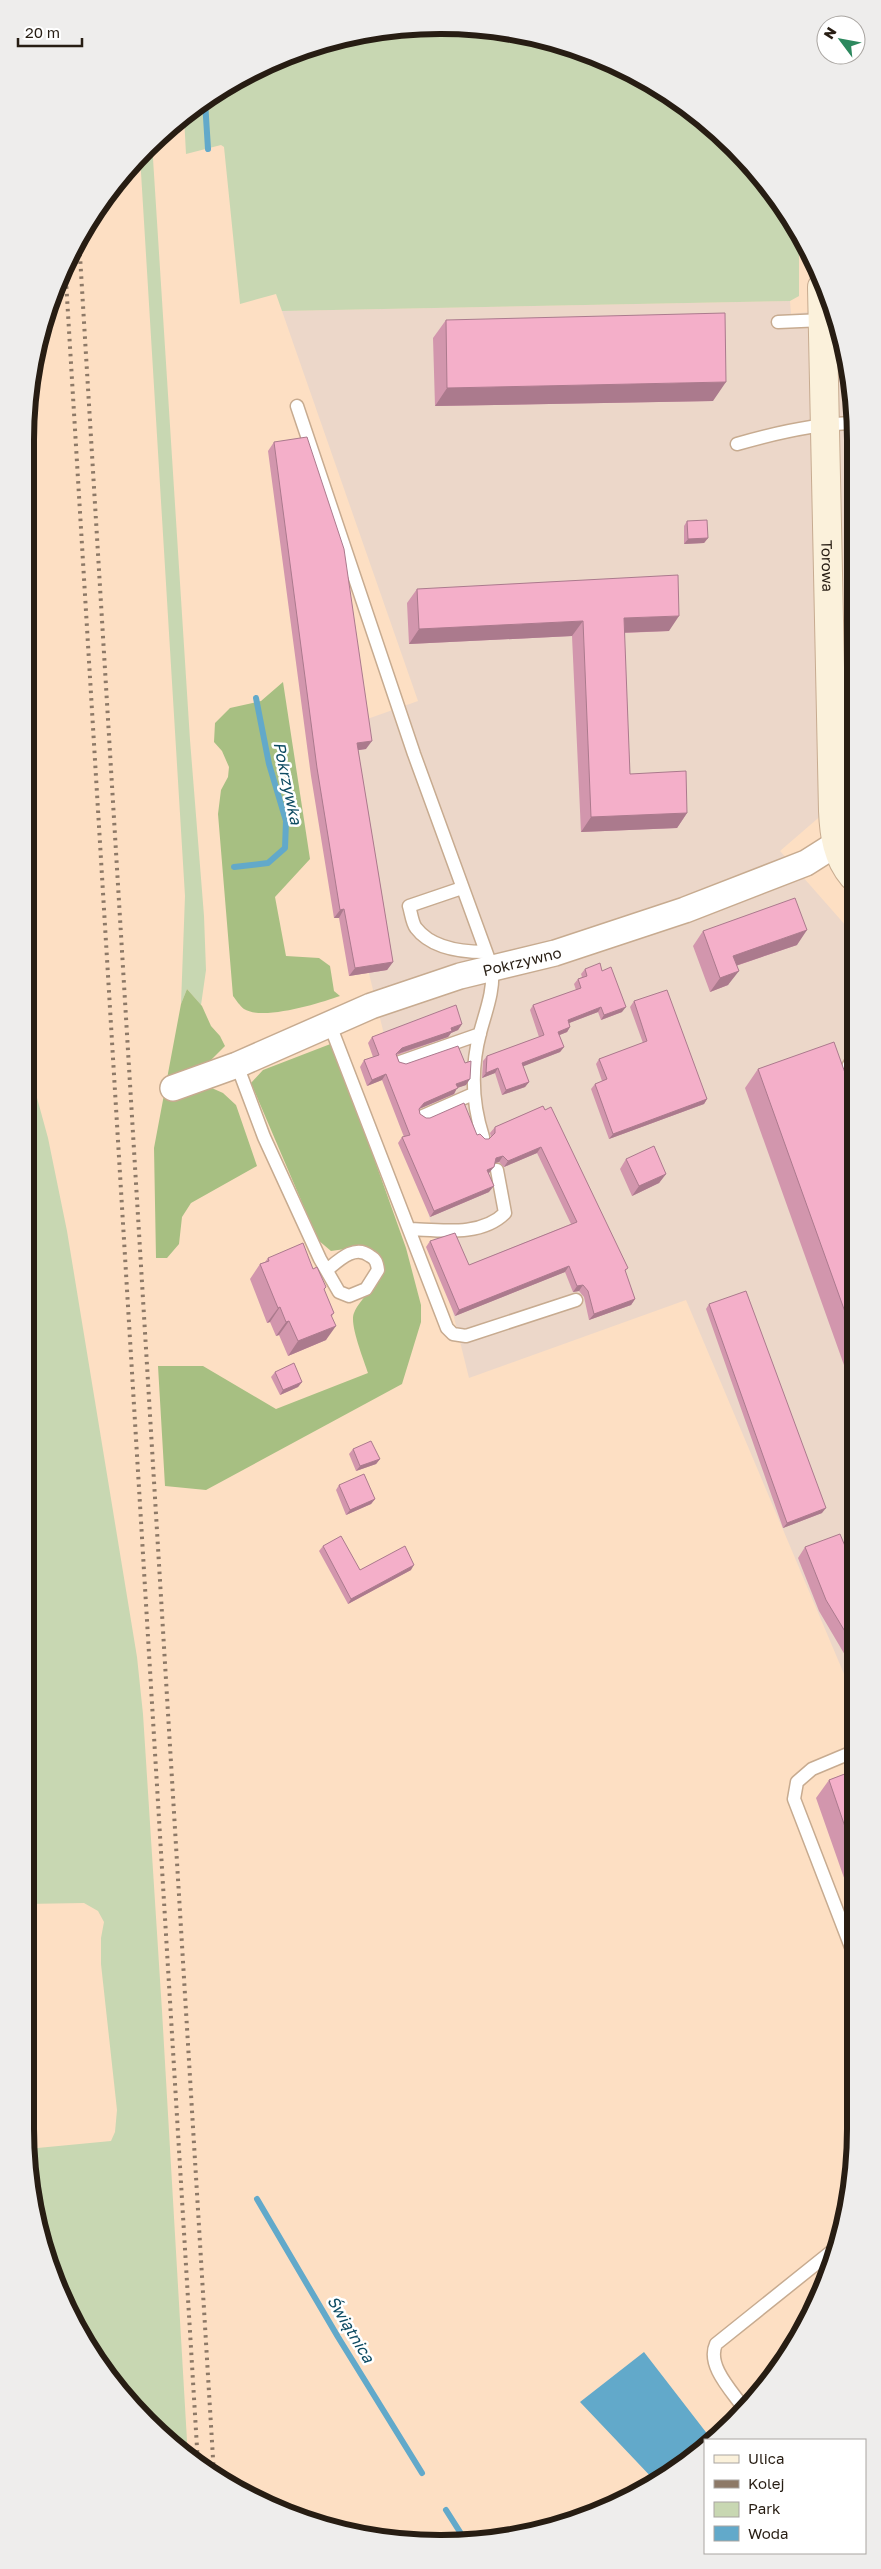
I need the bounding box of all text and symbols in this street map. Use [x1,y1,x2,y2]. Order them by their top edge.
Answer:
scale bar [18,15,81,47]
north arrow [816,15,866,65]
text: 20 m [25,23,60,41]
text: N [820,24,840,42]
street label: Torowa [818,540,837,592]
water label: Pokrzywka [270,740,307,827]
street label: Pokrzywno [481,943,564,979]
water label: Świątnica [323,2292,379,2367]
legend [704,2439,866,2554]
text: Ulica [748,2449,784,2467]
text: Kolej [748,2474,784,2492]
text: Park [748,2499,781,2517]
text: Woda [748,2524,789,2542]

